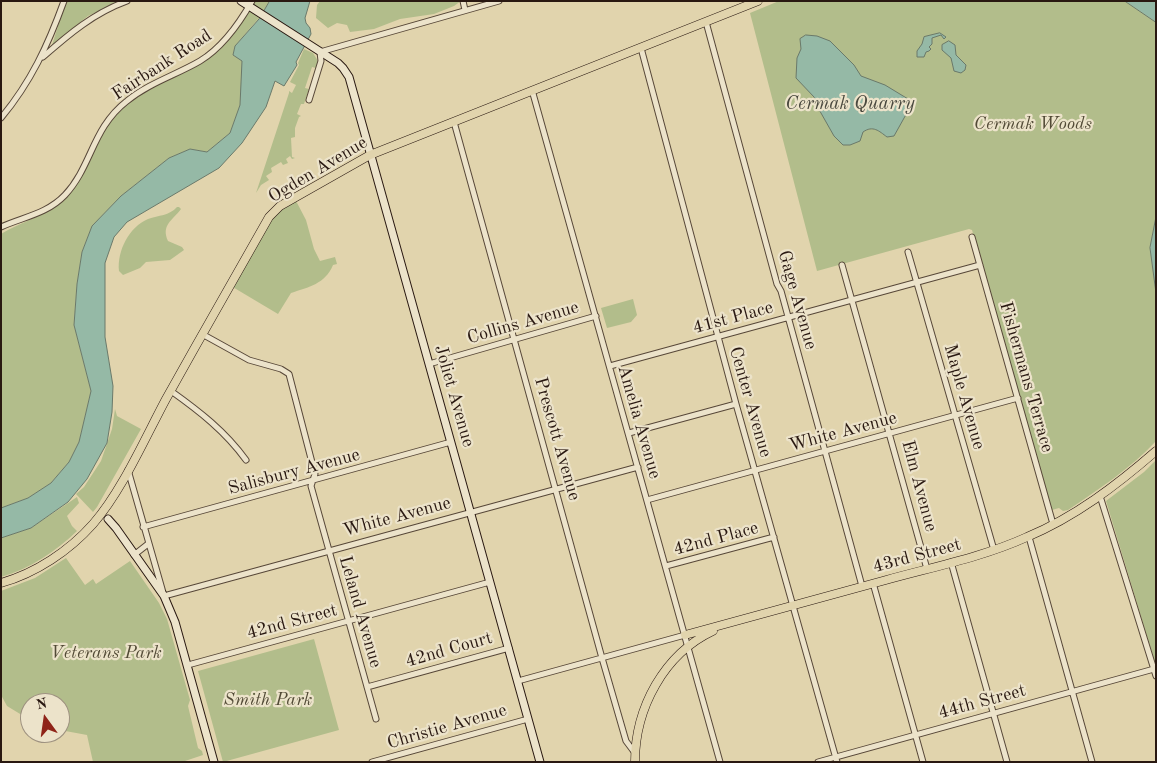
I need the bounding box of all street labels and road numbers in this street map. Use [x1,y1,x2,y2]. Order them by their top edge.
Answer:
street label: Fairbank Road [108,25,216,105]
street label: Ogden Avenue [264,132,372,208]
street label: Gage Avenue [773,248,821,352]
street label: Collins Avenue [465,297,581,349]
street label: 41st Place [691,297,775,339]
street label: Fishermans Terrace [994,299,1058,455]
street label: Joliet Avenue [429,342,479,450]
street label: Maple Avenue [939,342,989,452]
street label: Center Avenue [724,344,776,460]
street label: Amelia Avenue [612,363,666,481]
street label: Prescott Avenue [529,375,585,503]
street label: White Avenue [787,407,899,457]
street label: Elm Avenue [896,438,942,534]
street label: Salisbury Avenue [226,444,362,500]
street label: White Avenue [341,492,453,542]
street label: 42nd Place [671,517,761,561]
street label: 43rd Street [871,534,963,578]
street label: Leland Avenue [334,554,386,670]
street label: 42nd Street [244,600,340,644]
street label: 42nd Court [403,627,495,673]
street label: 44th Street [936,680,1028,724]
street label: Christie Avenue [385,700,509,754]

